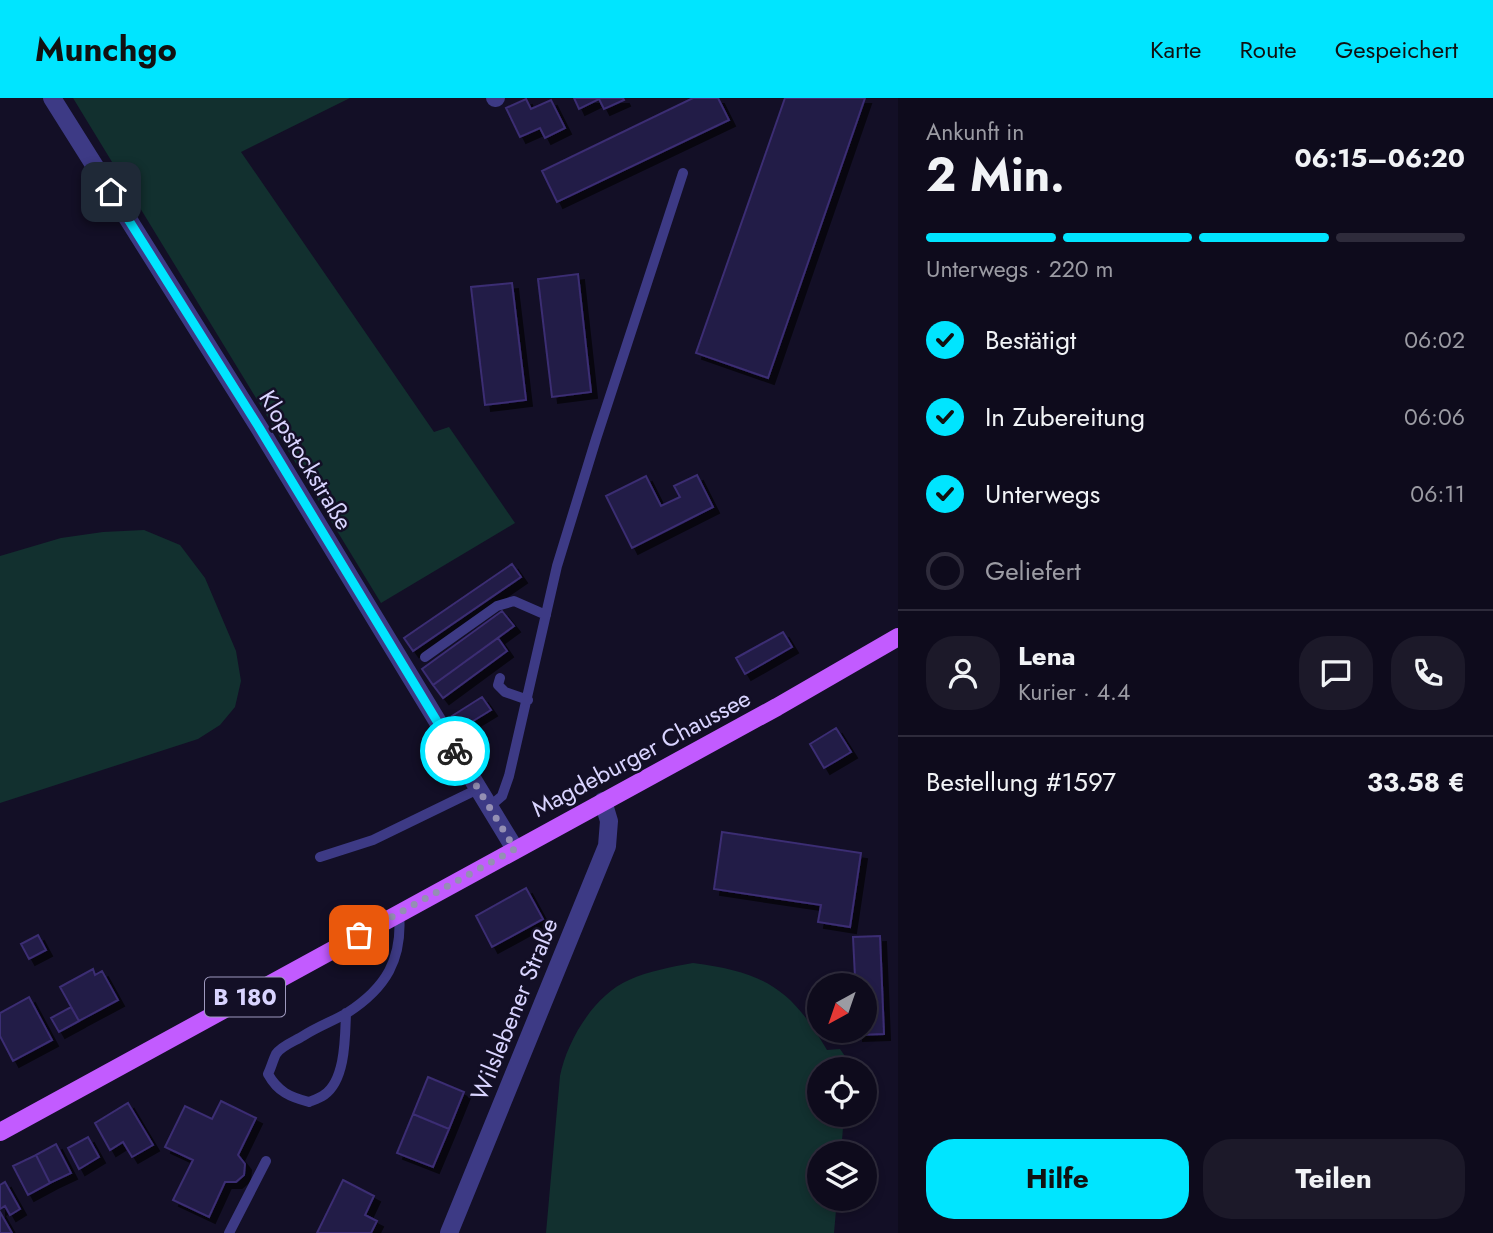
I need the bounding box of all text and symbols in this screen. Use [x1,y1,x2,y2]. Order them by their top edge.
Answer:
text: Munchgo [35,26,177,73]
text: Karte [1150,32,1201,67]
text: Route [1239,32,1297,67]
text: Gespeichert [1335,32,1458,67]
text: Ankunft in [926,115,1024,149]
text: 06:15–06:20 [1294,139,1465,177]
text: 2 Min. [926,142,1065,208]
pin [81,162,141,222]
icon: home [92,173,130,211]
text: Unterwegs · 220 m [926,252,1113,286]
icon: check [926,321,964,359]
text: Bestätigt [985,321,1076,359]
text: 06:02 [1404,323,1465,357]
street label: Klopstockstraße [250,383,362,537]
icon: check [926,398,964,436]
text: In Zubereitung [985,398,1145,436]
text: 06:06 [1404,400,1465,434]
icon: check [926,475,964,513]
text: Unterwegs [985,475,1100,513]
text: 06:11 [1410,477,1465,511]
text: Geliefert [985,552,1081,590]
button: person [926,636,1000,710]
button: chat [1299,636,1373,710]
button: phone [1391,636,1465,710]
text: Lena [1018,637,1076,675]
text: Kurier · 4.4 [1018,675,1130,709]
street label: Magdeburger Chaussee [525,680,757,826]
courier [420,716,490,786]
icon: bike [436,732,474,770]
text: Bestellung #1597 [926,763,1116,801]
text: 33.58 € [1367,763,1465,801]
pin [329,905,389,965]
street label: Wilslebener Straße [461,912,567,1106]
icon: bag [340,916,378,954]
north arrow [807,973,877,1043]
map controls [807,973,877,1211]
road number: B 180 [205,977,285,1016]
button: locate [807,1057,877,1127]
button: Hilfe [926,1139,1189,1219]
button: Teilen [1203,1139,1465,1219]
button: layers [807,1141,877,1211]

